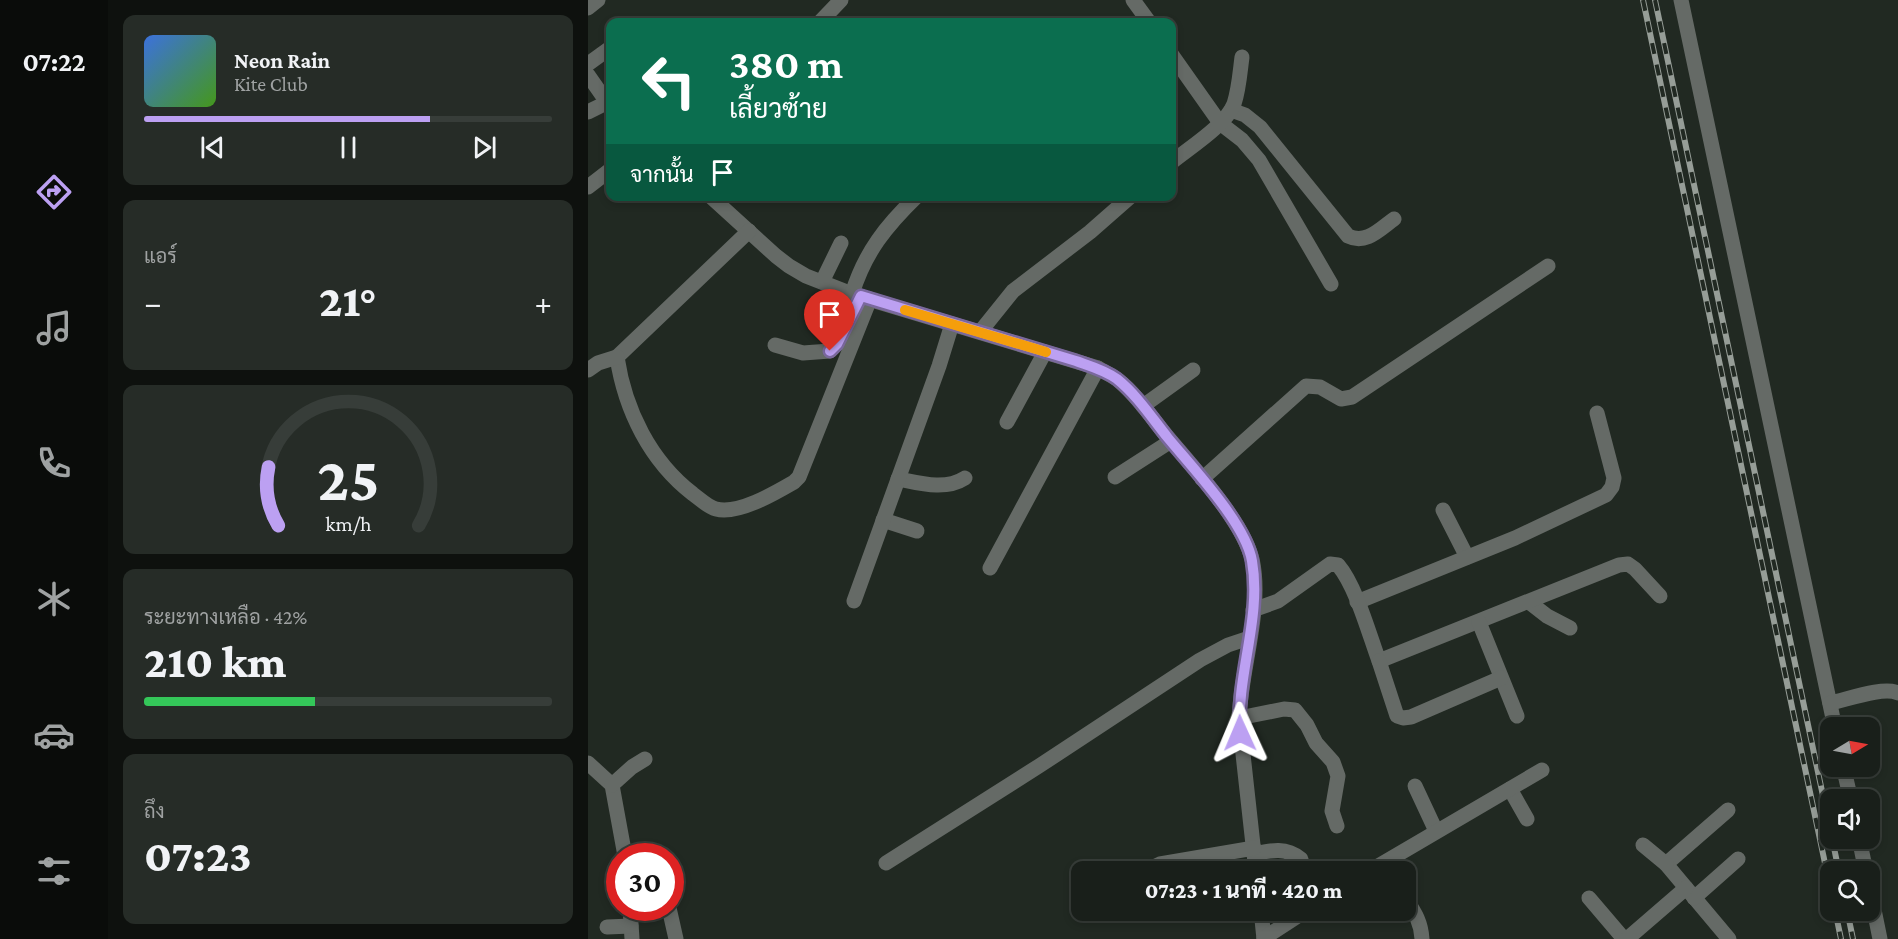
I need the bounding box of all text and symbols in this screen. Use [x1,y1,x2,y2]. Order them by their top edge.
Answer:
text: 380 m [729,40,843,87]
icon: left [630,42,708,120]
text: 07:22 [23,47,85,77]
text: Neon Rain [234,48,330,73]
text: Kite Club [234,73,308,95]
text: เลี้ยวซ้าย [729,94,827,124]
icon: previous [196,131,229,164]
icon: pause [332,131,365,164]
icon: next [468,131,501,164]
icon: arrive [706,156,739,189]
text: จากนั้น [630,162,694,187]
icon: directions [33,171,75,213]
text: แอร์ [144,245,177,267]
text: 21° [319,276,377,326]
text: − [144,284,161,321]
text: + [535,284,552,321]
pin [804,289,855,351]
icon: arrive [813,298,846,331]
icon: music [33,307,75,349]
icon: phone [33,442,75,484]
text: 25 [317,445,379,514]
text: km/h [325,513,372,537]
icon: climate [33,578,75,620]
text: ระยะทางเหลือ · 42% [144,606,307,628]
text: 210 km [144,637,286,687]
position arrow [1208,701,1272,765]
icon: car [33,714,75,756]
north arrow [1820,717,1880,777]
map controls [1820,717,1880,921]
button: sound [1820,789,1880,849]
text: ถึง [144,800,165,822]
text: 07:23 [144,831,252,881]
speed limit sign: 30 [606,843,684,921]
icon: filters [33,850,75,892]
button: search [1820,861,1880,921]
text: 07:23 · 1 นาที · 420 m [1145,878,1342,903]

